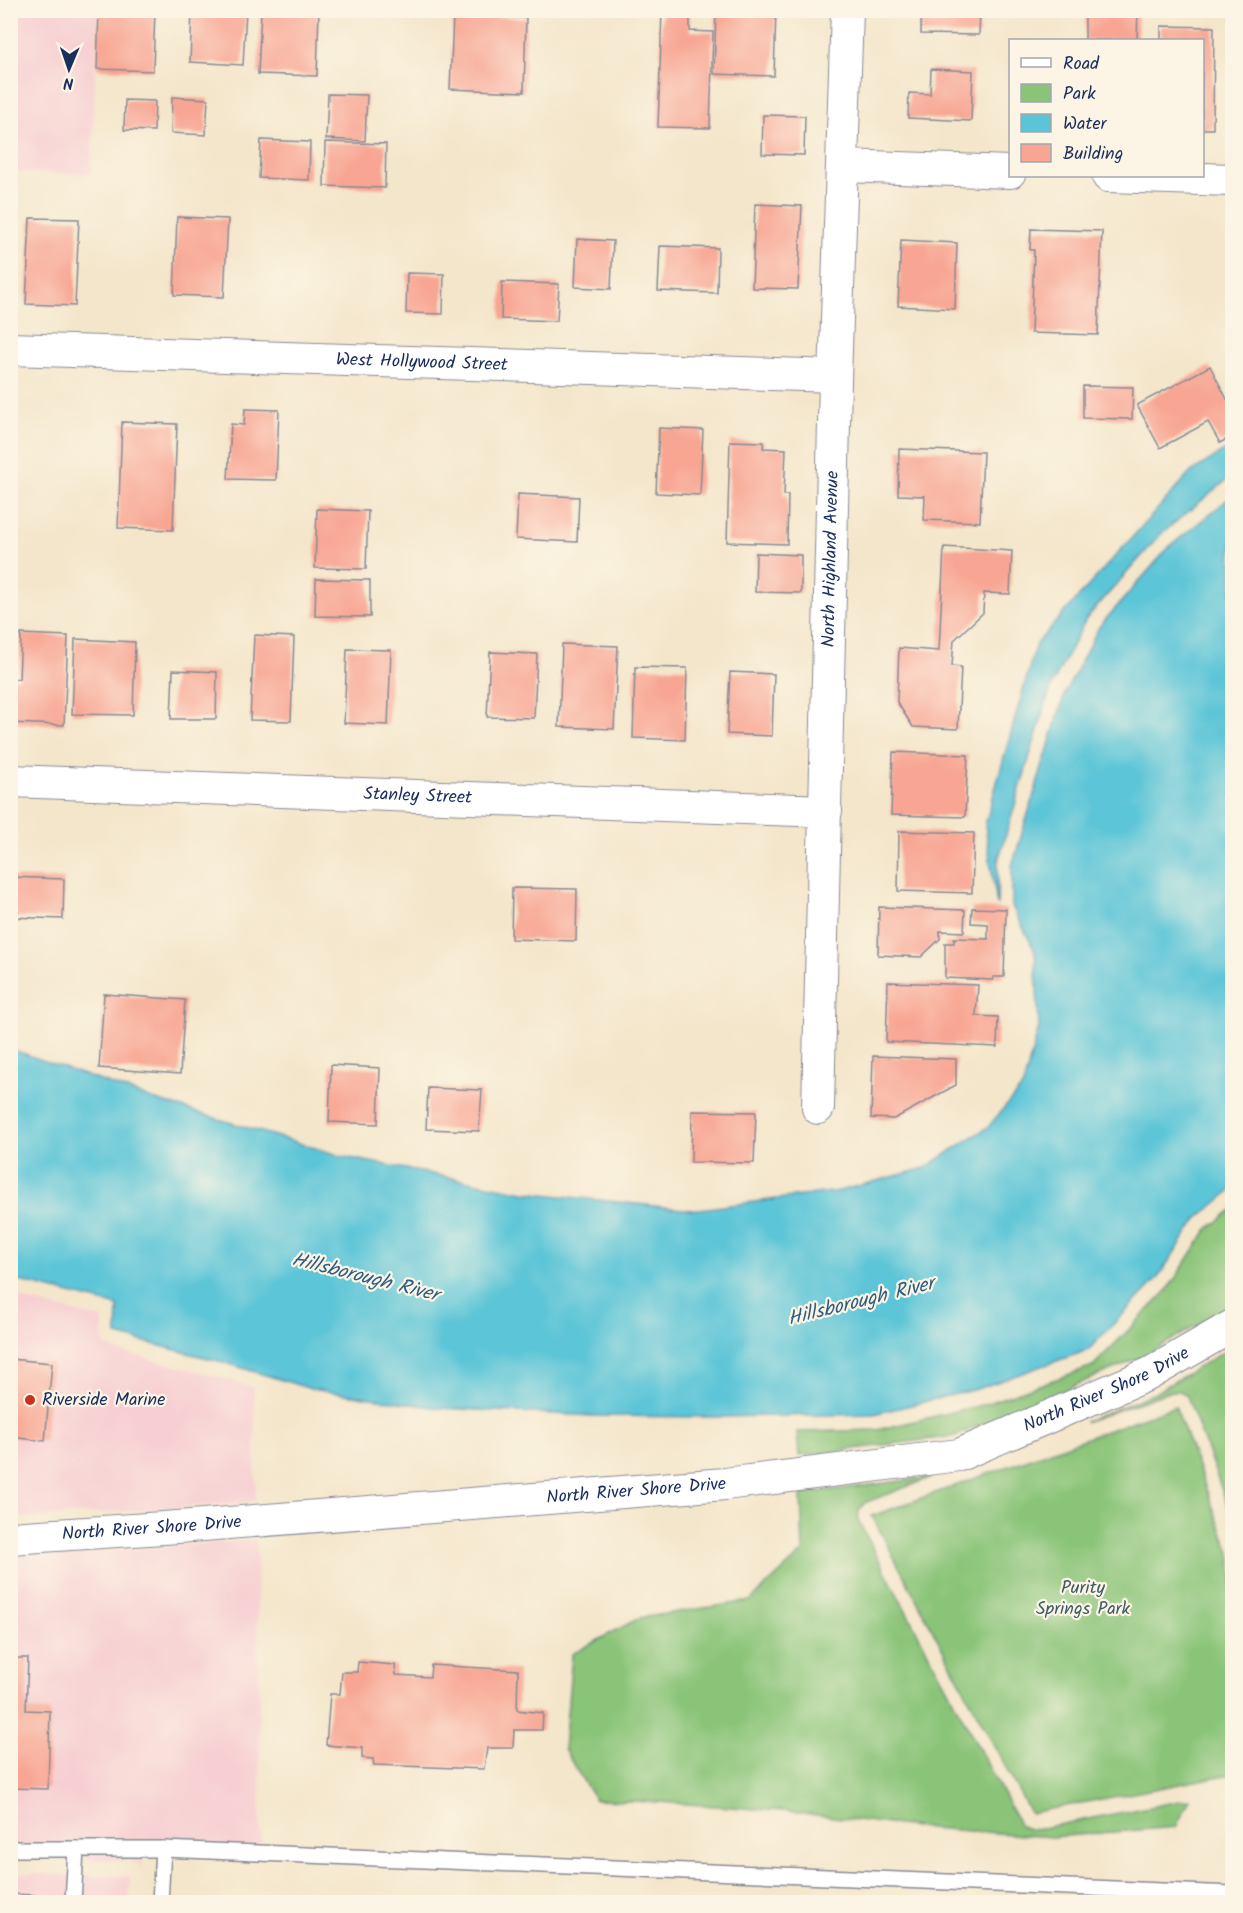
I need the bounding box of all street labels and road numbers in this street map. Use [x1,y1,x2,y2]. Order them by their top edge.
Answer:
street label: West Hollywood Street [335,345,509,380]
street label: North Highland Avenue [814,470,847,648]
street label: Stanley Street [363,780,473,813]
street label: North River Shore Drive [1019,1339,1195,1440]
street label: North River Shore Drive [545,1469,727,1512]
street label: North River Shore Drive [61,1508,243,1549]

